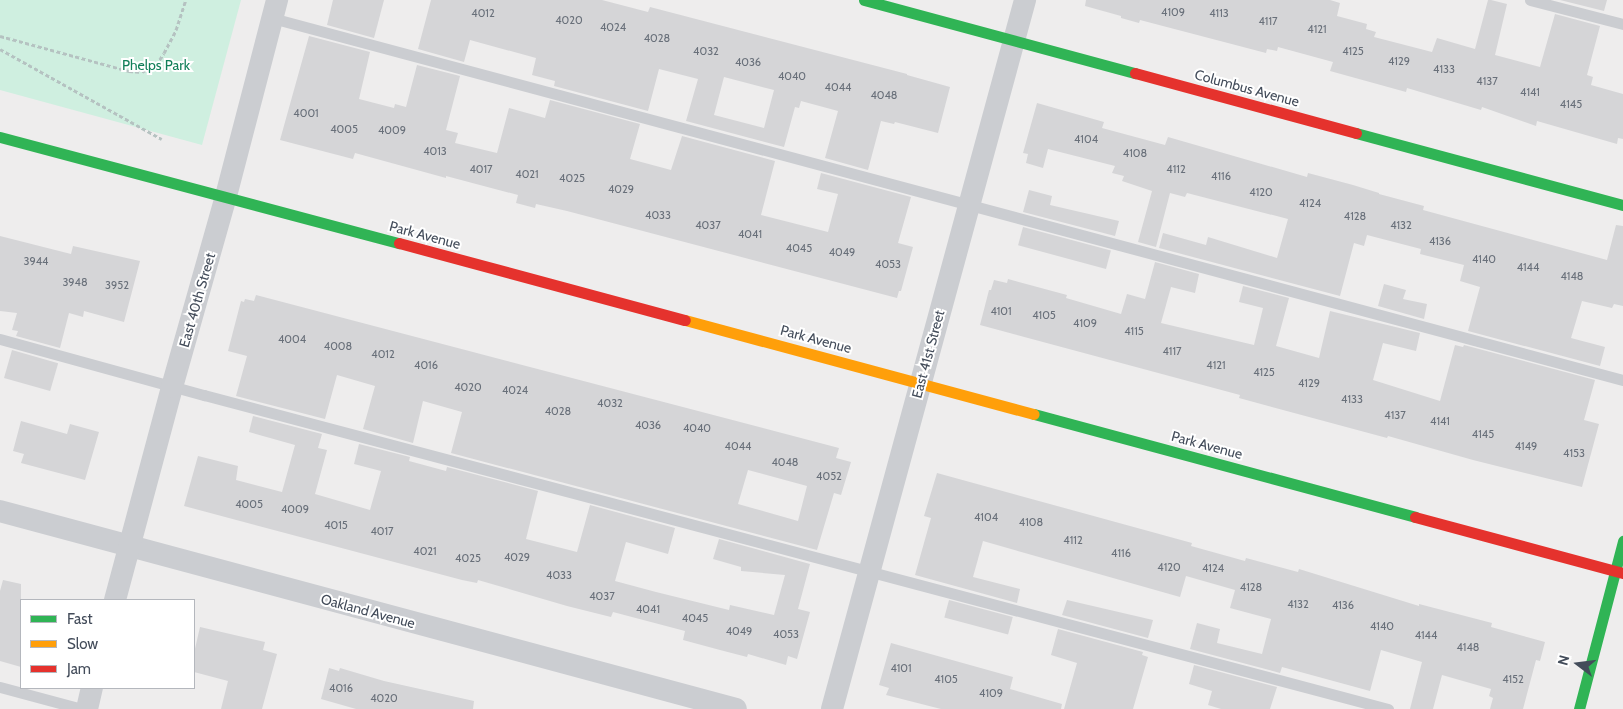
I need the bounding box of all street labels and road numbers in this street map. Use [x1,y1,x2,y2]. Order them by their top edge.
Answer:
street label: Columbus Avenue [1193,66,1301,110]
street label: Park Avenue [388,217,462,253]
street label: East 40th Street [175,251,219,349]
street label: East 41st Street [908,308,948,400]
street label: Park Avenue [779,321,853,357]
street label: Park Avenue [1170,427,1244,463]
street label: Oakland Avenue [319,590,417,632]

